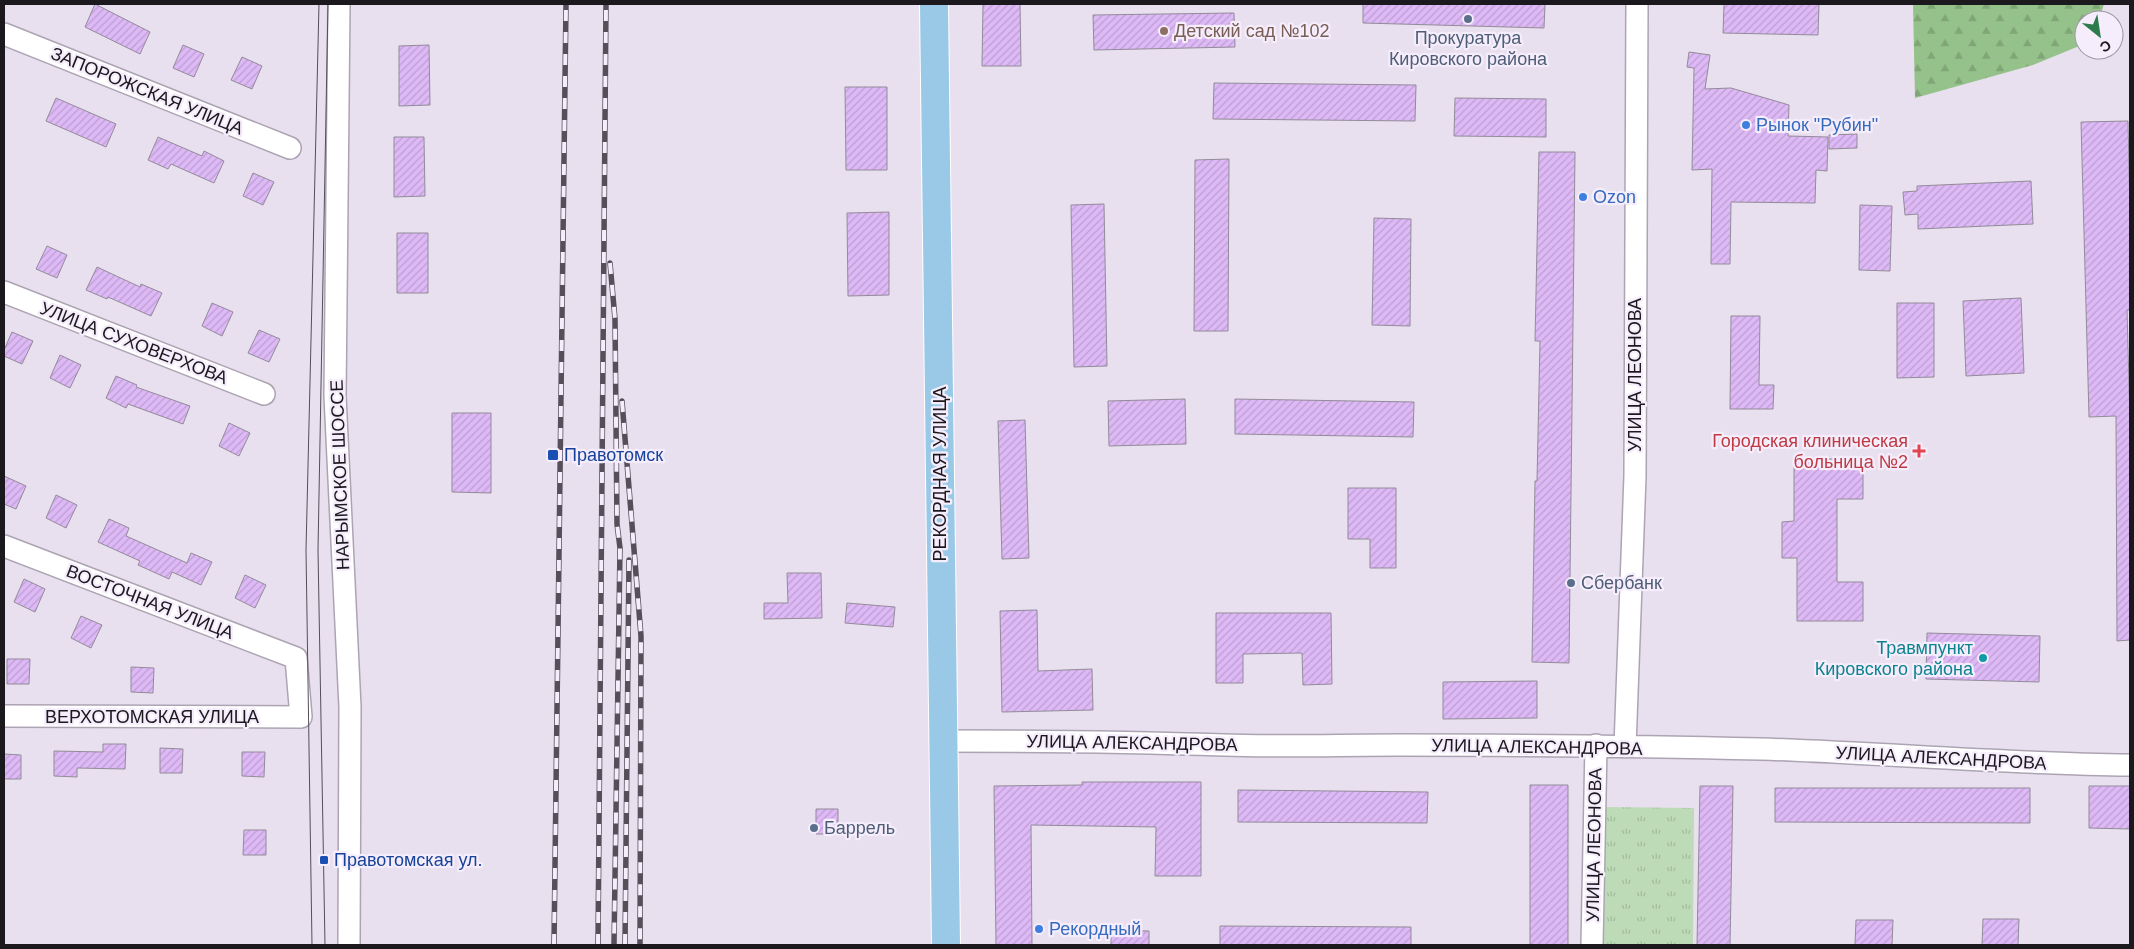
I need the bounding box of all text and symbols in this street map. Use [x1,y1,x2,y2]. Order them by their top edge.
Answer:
north arrow [2074,10,2124,60]
marker: Прокуратура Кировского района [1462,13,1474,25]
place label: Детский сад №102 [1174,21,1330,41]
marker: Детский сад №102 [1158,25,1170,37]
place label: Прокуратура Кировского района [1389,28,1548,69]
text: С [2097,37,2114,56]
street label: ЗАПОРОЖСКАЯ УЛИЦА [48,43,246,139]
place label: Рынок "Рубин" [1756,115,1878,135]
marker: Рынок "Рубин" [1740,119,1752,131]
place label: Ozon [1593,187,1636,207]
marker: Ozon [1577,191,1589,203]
street label: УЛИЦА СУХОВЕРХОВА [37,298,231,388]
street label: УЛИЦА ЛЕОНОВА [1625,298,1645,452]
street label: НАРЫМСКОЕ ШОССЕ [327,379,353,571]
street label: РЕКОРДНАЯ УЛИЦА [930,386,950,562]
place label: Городская клиническая больница №2 [1712,431,1908,472]
marker: Городская клиническая больница №2 [1912,444,1926,458]
place label: Правотомск [564,445,663,465]
marker: Правотомск [546,448,560,462]
street label: ВОСТОЧНАЯ УЛИЦА [64,561,236,643]
place label: Сбербанк [1581,573,1662,593]
marker: Сбербанк [1565,577,1577,589]
place label: Травмпункт Кировского района [1815,638,1974,679]
marker: Травмпункт Кировского района [1977,652,1989,664]
street label: ВЕРХОТОМСКАЯ УЛИЦА [45,707,259,727]
street label: УЛИЦА АЛЕКСАНДРОВА [1026,731,1238,755]
street label: УЛИЦА АЛЕКСАНДРОВА [1431,735,1643,759]
street label: УЛИЦА АЛЕКСАНДРОВА [1835,742,2047,774]
street label: УЛИЦА ЛЕОНОВА [1583,768,1605,922]
place label: Баррель [824,818,895,838]
marker: Баррель [808,822,820,834]
place label: Правотомская ул. [334,850,483,870]
marker: Правотомская ул. [318,854,330,866]
place label: Рекордный [1049,919,1141,939]
marker: Рекордный [1033,923,1045,935]

